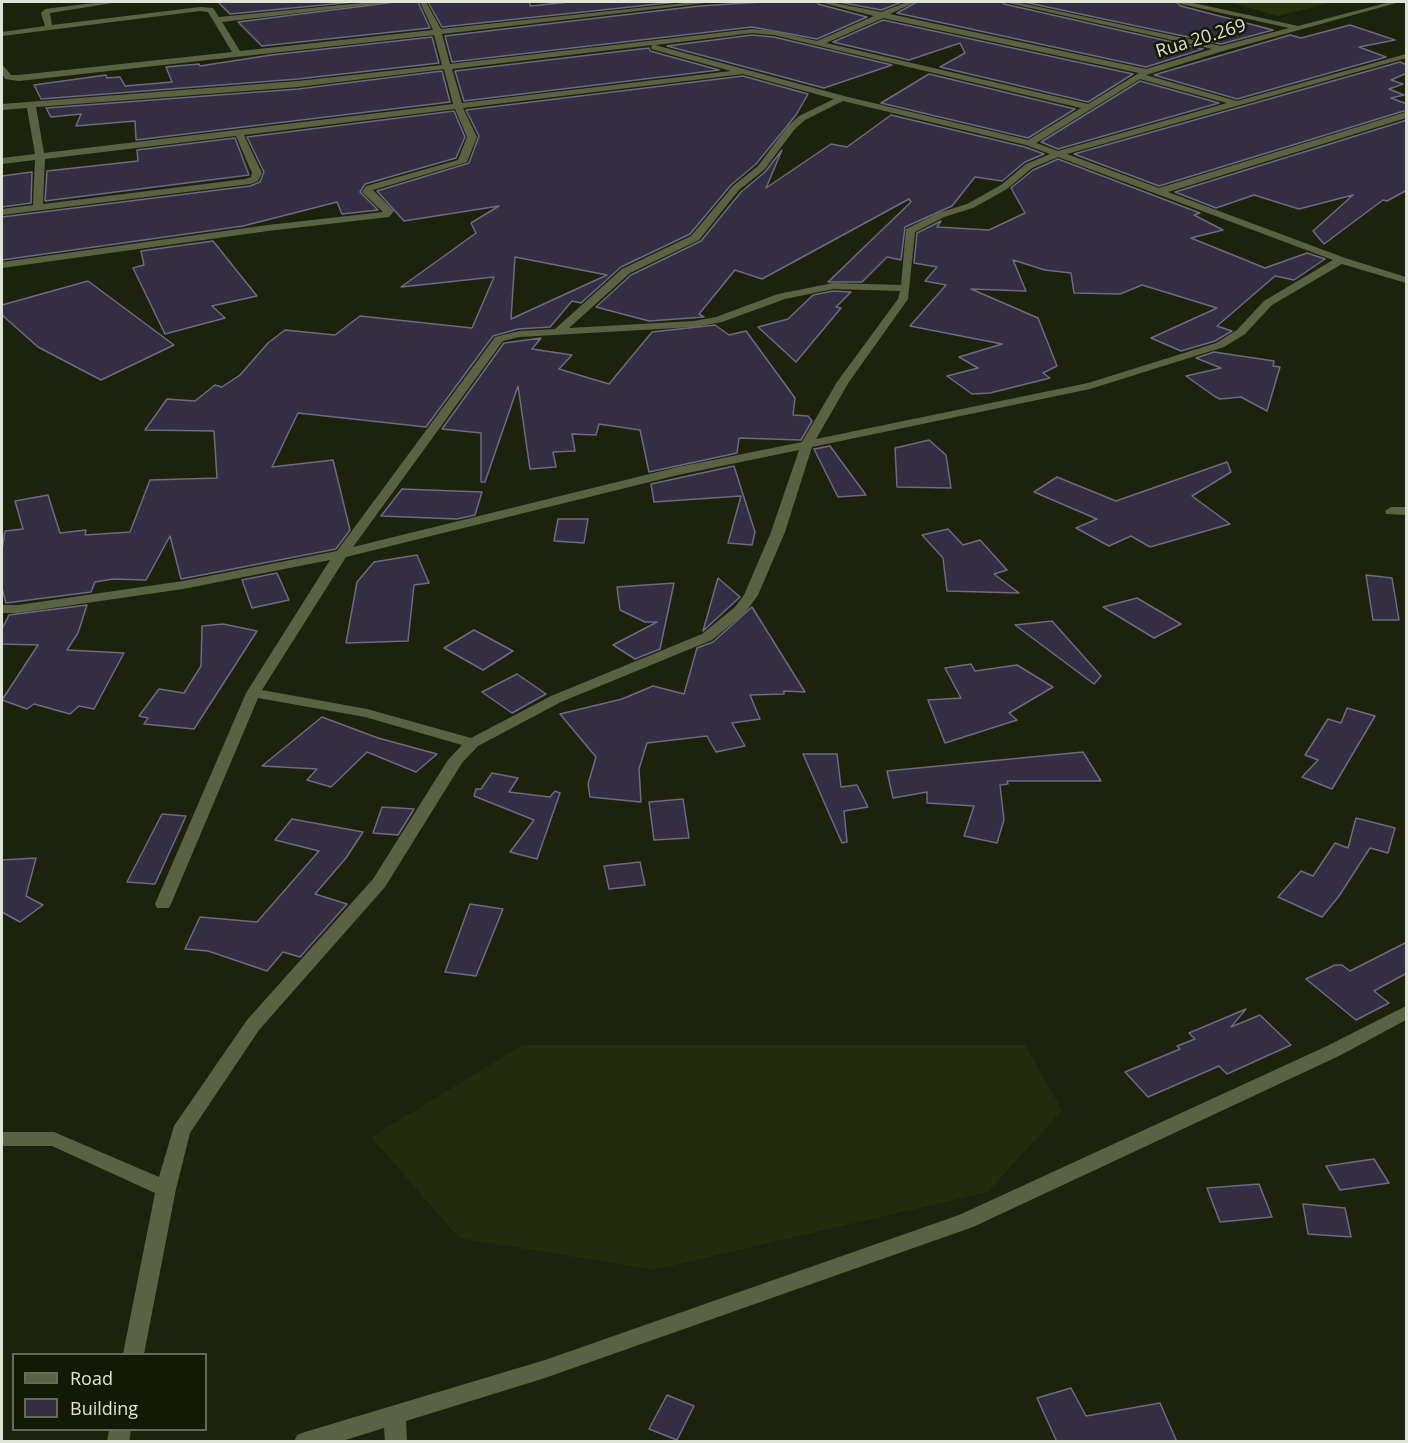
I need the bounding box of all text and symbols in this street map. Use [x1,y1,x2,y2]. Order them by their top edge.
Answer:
street label: Rua 20.269 [1153,15,1249,63]
legend [12,1353,207,1431]
text: Road [70,1366,113,1390]
text: Building [70,1396,138,1420]

